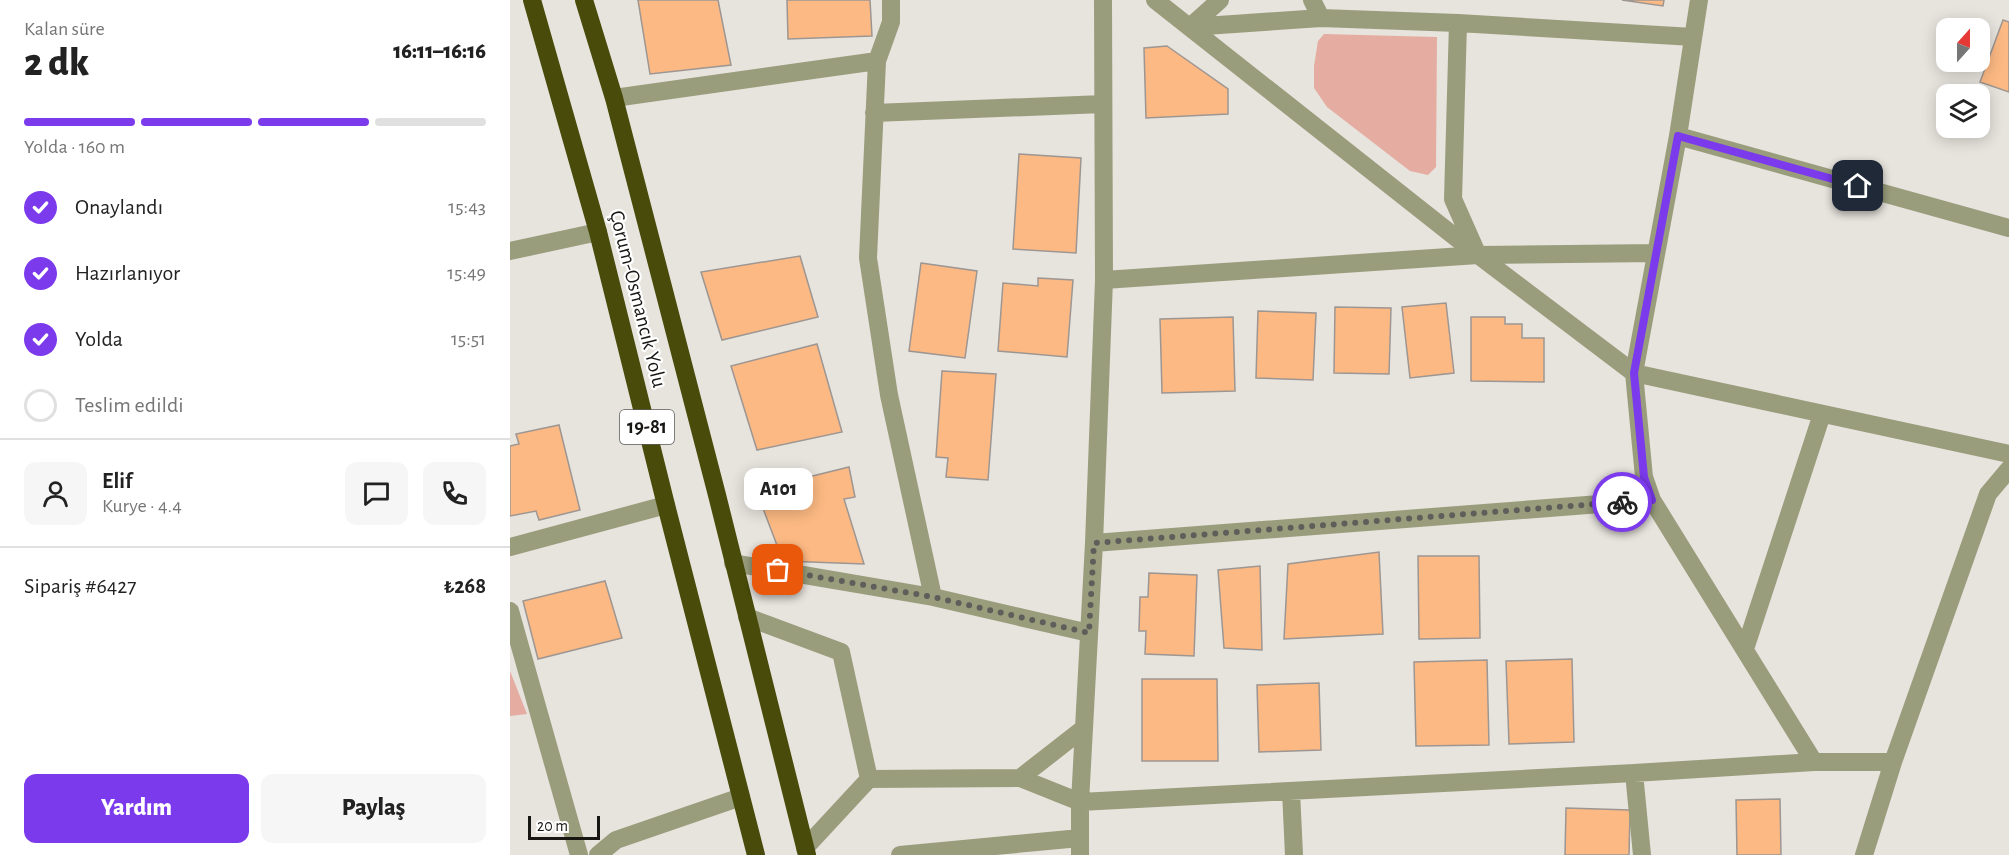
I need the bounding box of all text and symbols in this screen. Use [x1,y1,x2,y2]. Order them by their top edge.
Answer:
north arrow [1936,18,1990,72]
map controls [1936,18,1990,138]
text: Kalan süre [24,19,105,39]
text: 16:11–16:16 [393,40,486,62]
text: 2 dk [24,44,89,83]
button: layers [1936,84,1990,138]
text: Yolda · 160 m [24,137,125,157]
pin [1832,160,1883,211]
icon: home [1841,169,1874,202]
icon: check [24,191,57,224]
text: Onaylandı [75,196,163,218]
text: 15:43 [448,197,486,217]
street label: Çorum-Osmancık Yolu [606,208,670,390]
icon: check [24,257,57,290]
text: Hazırlanıyor [75,262,180,284]
text: 15:49 [447,263,486,283]
icon: check [24,323,57,356]
text: Yolda [75,328,123,350]
text: 15:51 [451,329,486,349]
text: Teslim edildi [75,394,184,416]
road number: 19-81 [620,410,674,444]
button: person [24,462,87,525]
button: chat [345,462,408,525]
button: phone [423,462,486,525]
callout: A101 [744,468,812,510]
text: Elif [102,470,132,492]
courier [1592,472,1652,532]
text: A101 [760,479,797,499]
icon: bike [1606,486,1639,519]
text: Kurye · 4.4 [102,496,182,516]
pin [752,544,803,595]
icon: bag [761,553,794,586]
text: Sipariş #6427 [24,575,137,597]
text: ₺268 [444,575,486,597]
button: Yardım [24,774,249,843]
button: Paylaş [261,774,486,843]
scale bar [528,813,600,840]
text: 20 m [537,818,568,834]

